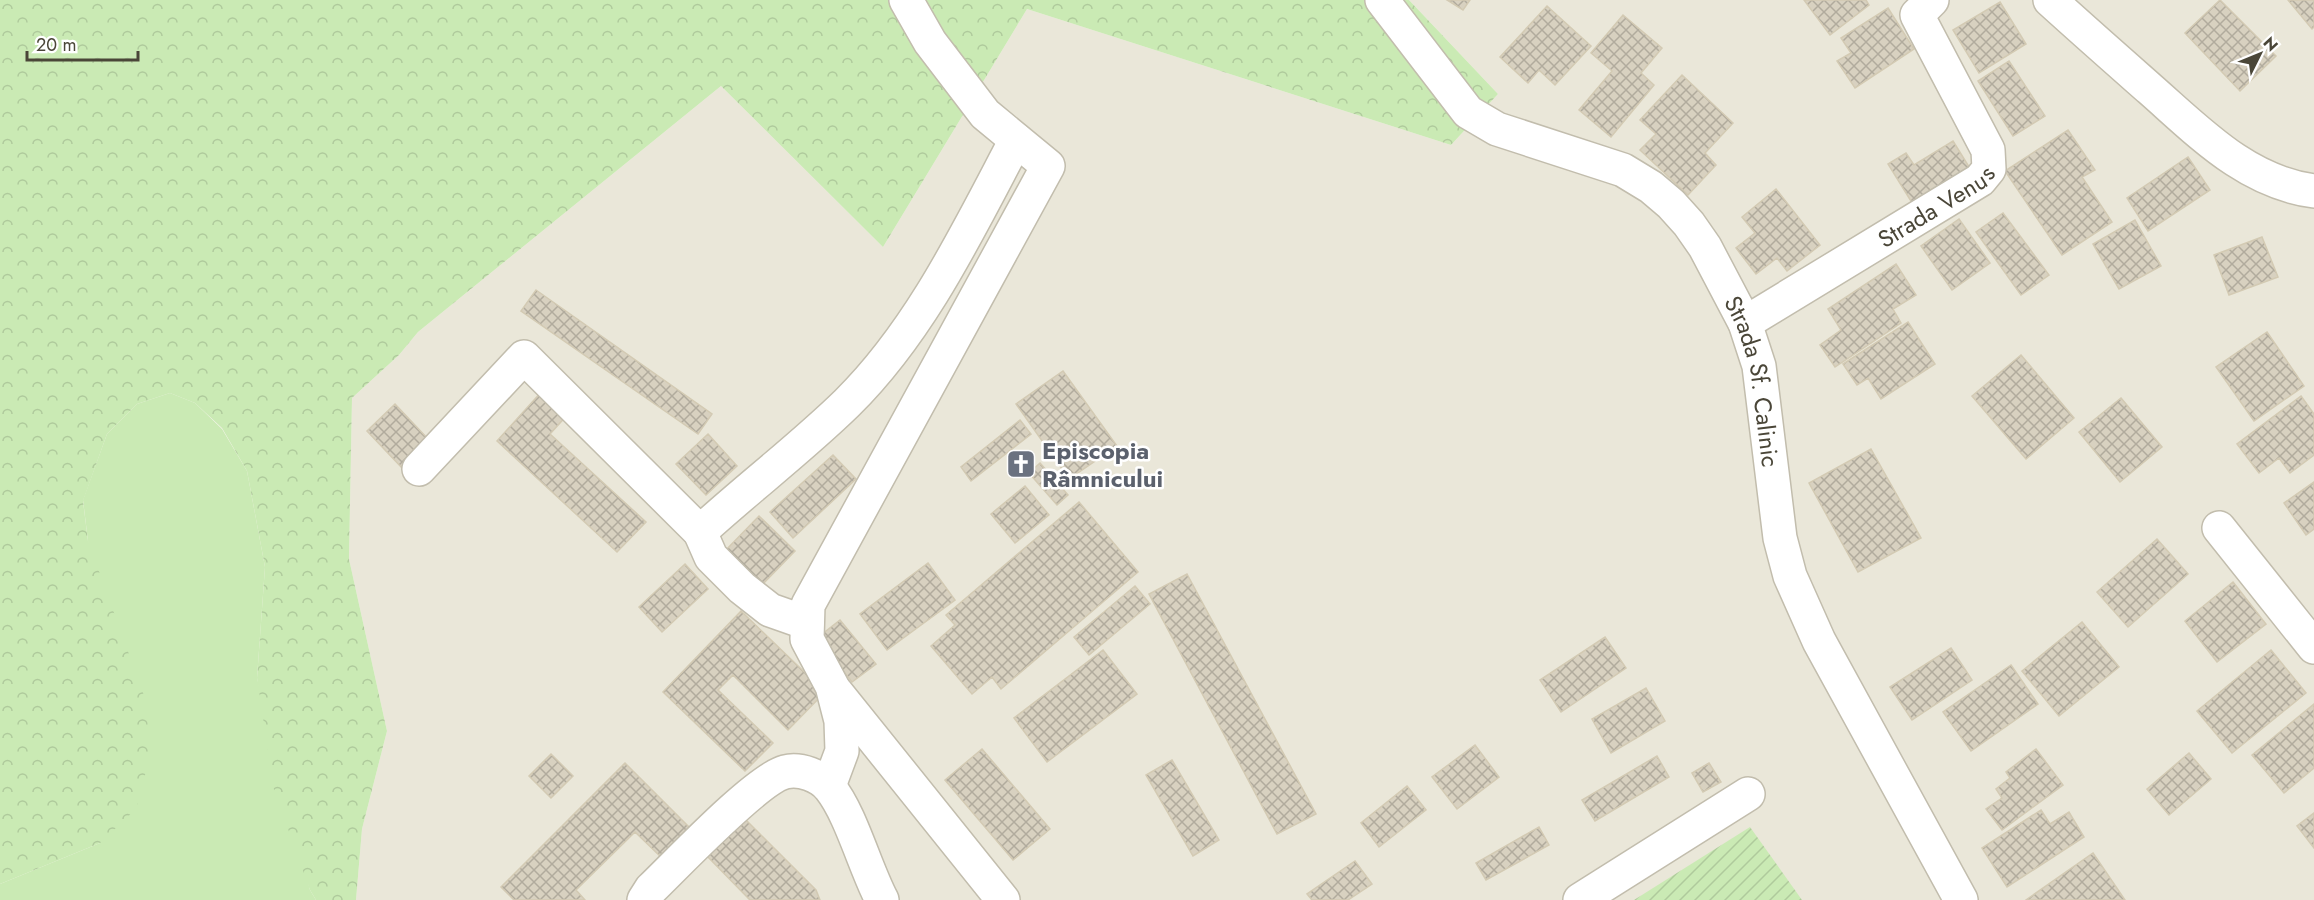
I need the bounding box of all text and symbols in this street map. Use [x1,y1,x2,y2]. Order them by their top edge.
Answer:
scale bar [27,24,138,62]
north arrow [2230,24,2290,84]
text: 20 m [36,32,76,58]
text: N [2258,32,2283,57]
street label: Strada Venus [1871,157,2003,256]
street label: Strada Sf. Calinic [1716,289,1789,469]
place label: Episcopia Râmnicului [1042,433,1163,496]
church icon: Episcopia Râmnicului [1005,448,1037,480]

